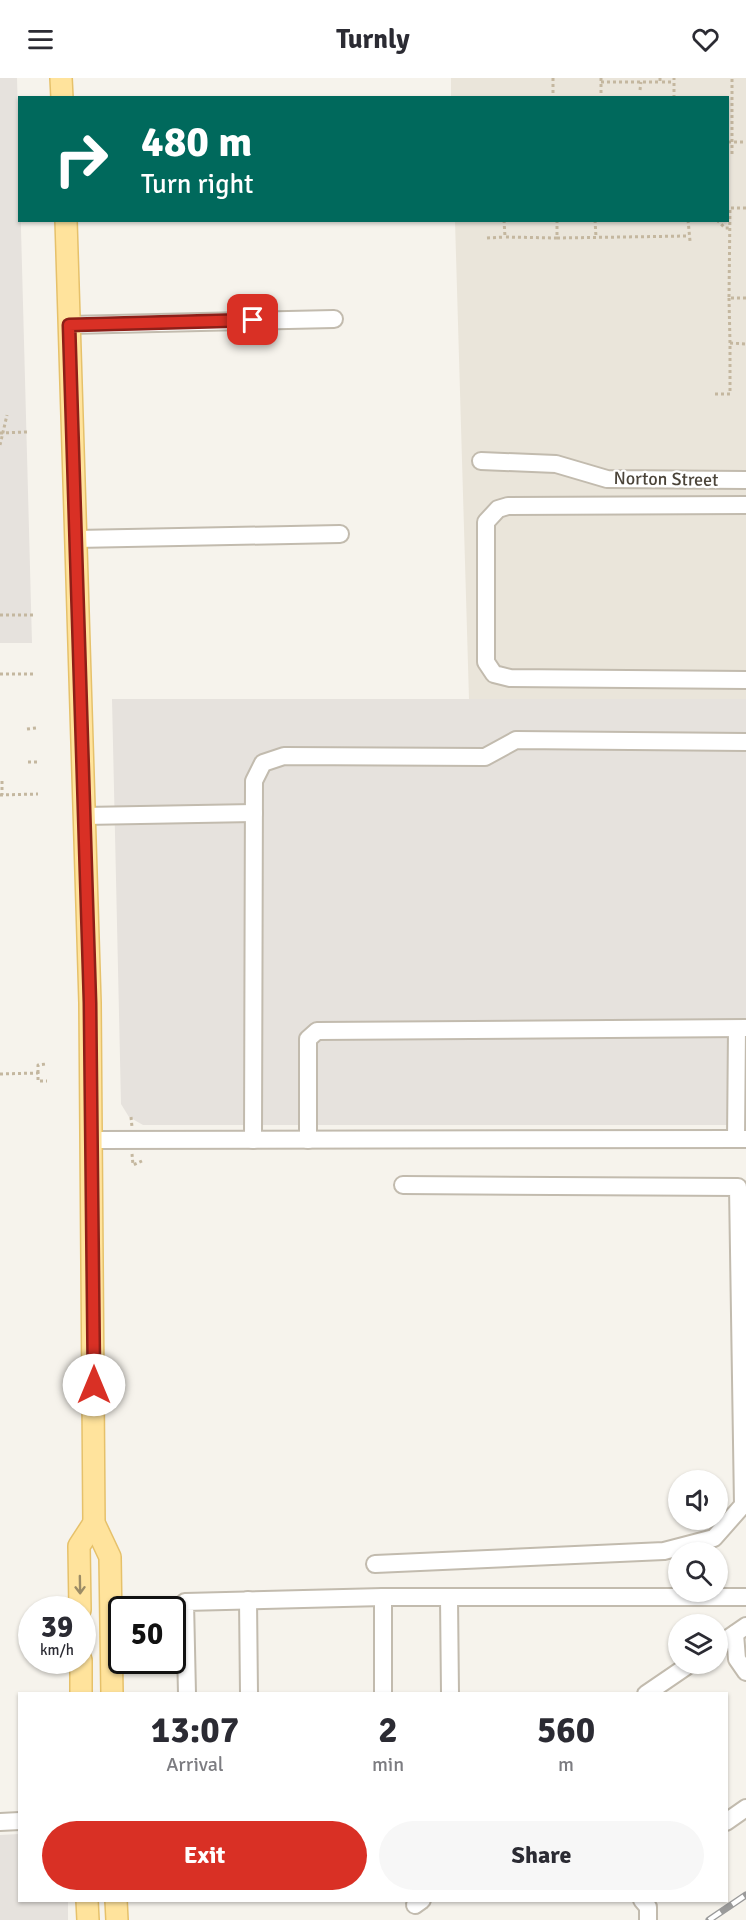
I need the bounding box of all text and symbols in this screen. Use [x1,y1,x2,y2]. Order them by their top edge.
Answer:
icon: menu [24,23,57,56]
text: Turnly [336,23,410,56]
icon: heart [689,23,722,56]
text: 480 m [141,117,252,168]
icon: right [42,120,120,198]
text: Turn right [141,168,254,201]
pin [227,294,278,345]
icon: arrive [236,303,269,336]
street label: Norton Street [613,467,719,491]
position arrow [62,1353,126,1417]
map controls [668,1470,728,1674]
button: sound [668,1470,728,1530]
button: search [668,1542,728,1602]
one-way arrow [74,1575,86,1595]
speed limit sign: 50 [108,1596,186,1674]
text: 39 [41,1609,73,1646]
button: layers [668,1614,728,1674]
text: km/h [40,1641,74,1659]
text: 13:07 [151,1708,239,1753]
text: 2 [378,1708,398,1753]
text: 560 [537,1708,595,1753]
text: Arrival [166,1752,224,1777]
text: min [372,1752,404,1777]
text: m [558,1752,574,1777]
button: Exit [42,1821,367,1890]
button: Share [379,1821,704,1890]

